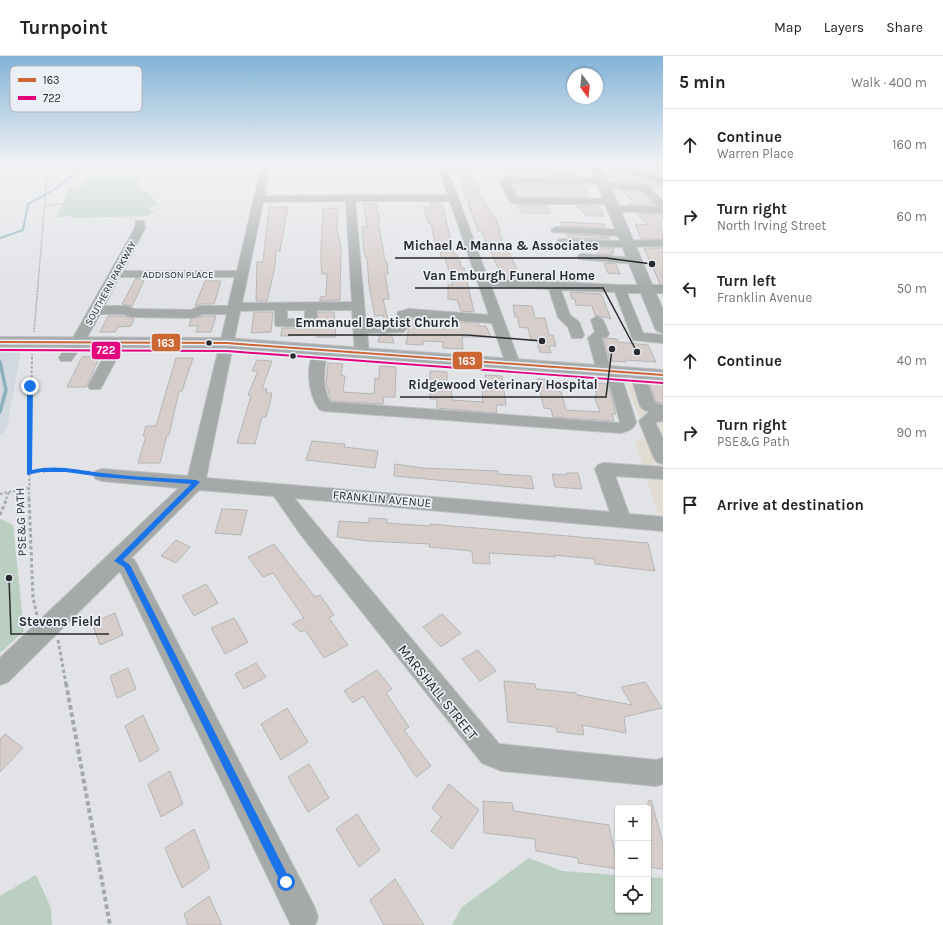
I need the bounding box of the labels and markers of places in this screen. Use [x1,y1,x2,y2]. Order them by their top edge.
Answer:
callout: Michael A. Manna & Associates [395,233,606,258]
callout: Van Emburgh Funeral Home [415,263,603,288]
callout: Emmanuel Baptist Church [288,310,467,335]
unlabelled marker [204,338,214,348]
unlabelled marker [288,351,298,361]
callout: Ridgewood Veterinary Hospital [400,372,606,397]
callout: Stevens Field [11,609,109,634]

